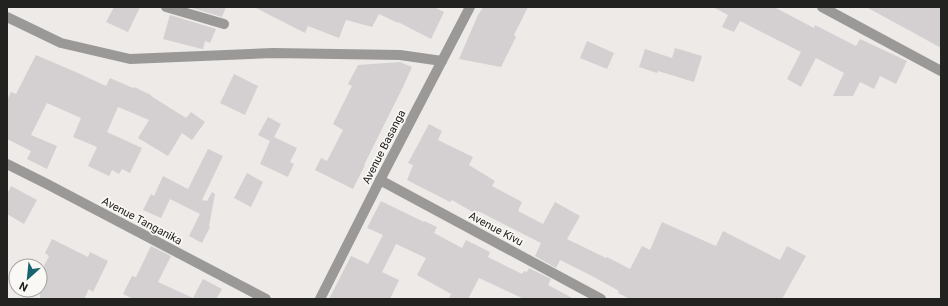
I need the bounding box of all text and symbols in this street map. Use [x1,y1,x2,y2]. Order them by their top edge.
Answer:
street label: Avenue Basanga [360,108,408,186]
street label: Avenue Tanganika [100,194,184,248]
street label: Avenue Kivu [467,209,525,249]
north arrow [8,258,48,298]
text: N [17,279,30,294]

